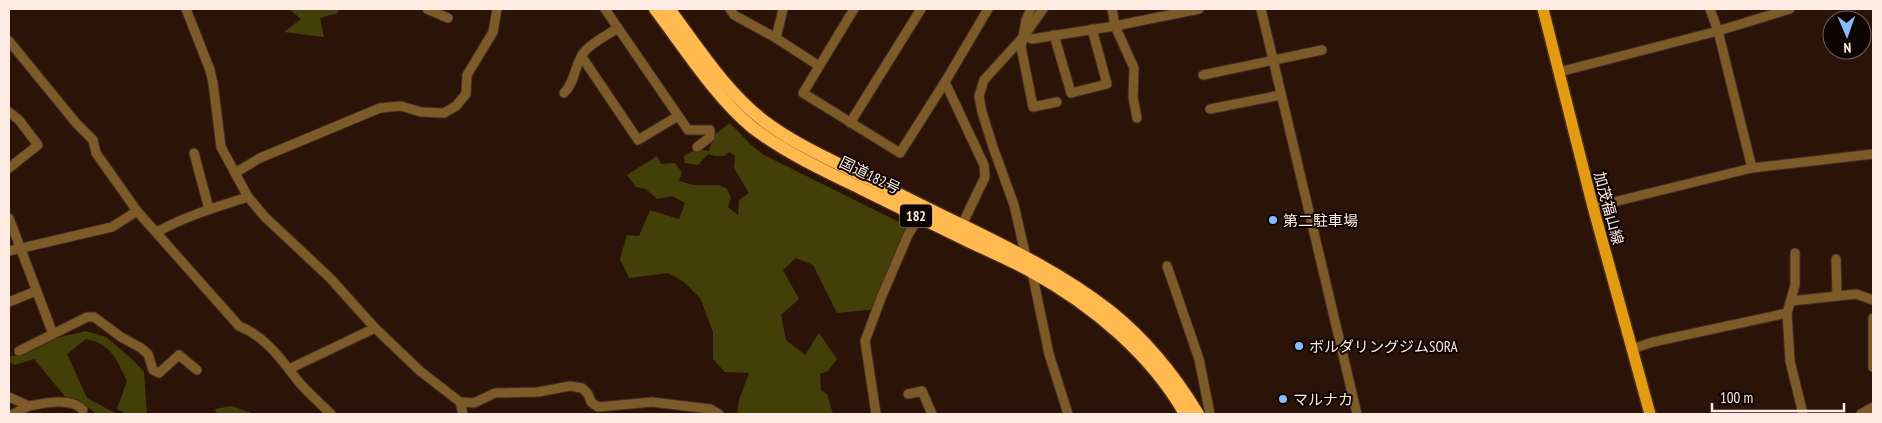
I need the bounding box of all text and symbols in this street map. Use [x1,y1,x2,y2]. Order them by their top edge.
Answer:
north arrow [1822,10,1872,60]
text: N [1843,39,1852,57]
street label: 国道182号 [837,152,903,198]
street label: 加茂福山線 [1590,169,1628,247]
road number: 182 [900,205,932,228]
place label: 第二駐車場 [1283,211,1358,230]
marker: 第二駐車場 [1267,214,1279,226]
place label: ボルダリングジムSORA [1309,337,1459,356]
marker: ボルダリングジムSORA [1293,340,1305,352]
scale bar [1712,380,1844,412]
text: 100 m [1720,388,1753,407]
place label: マルナカ [1293,390,1353,409]
marker: マルナカ [1277,393,1289,405]

